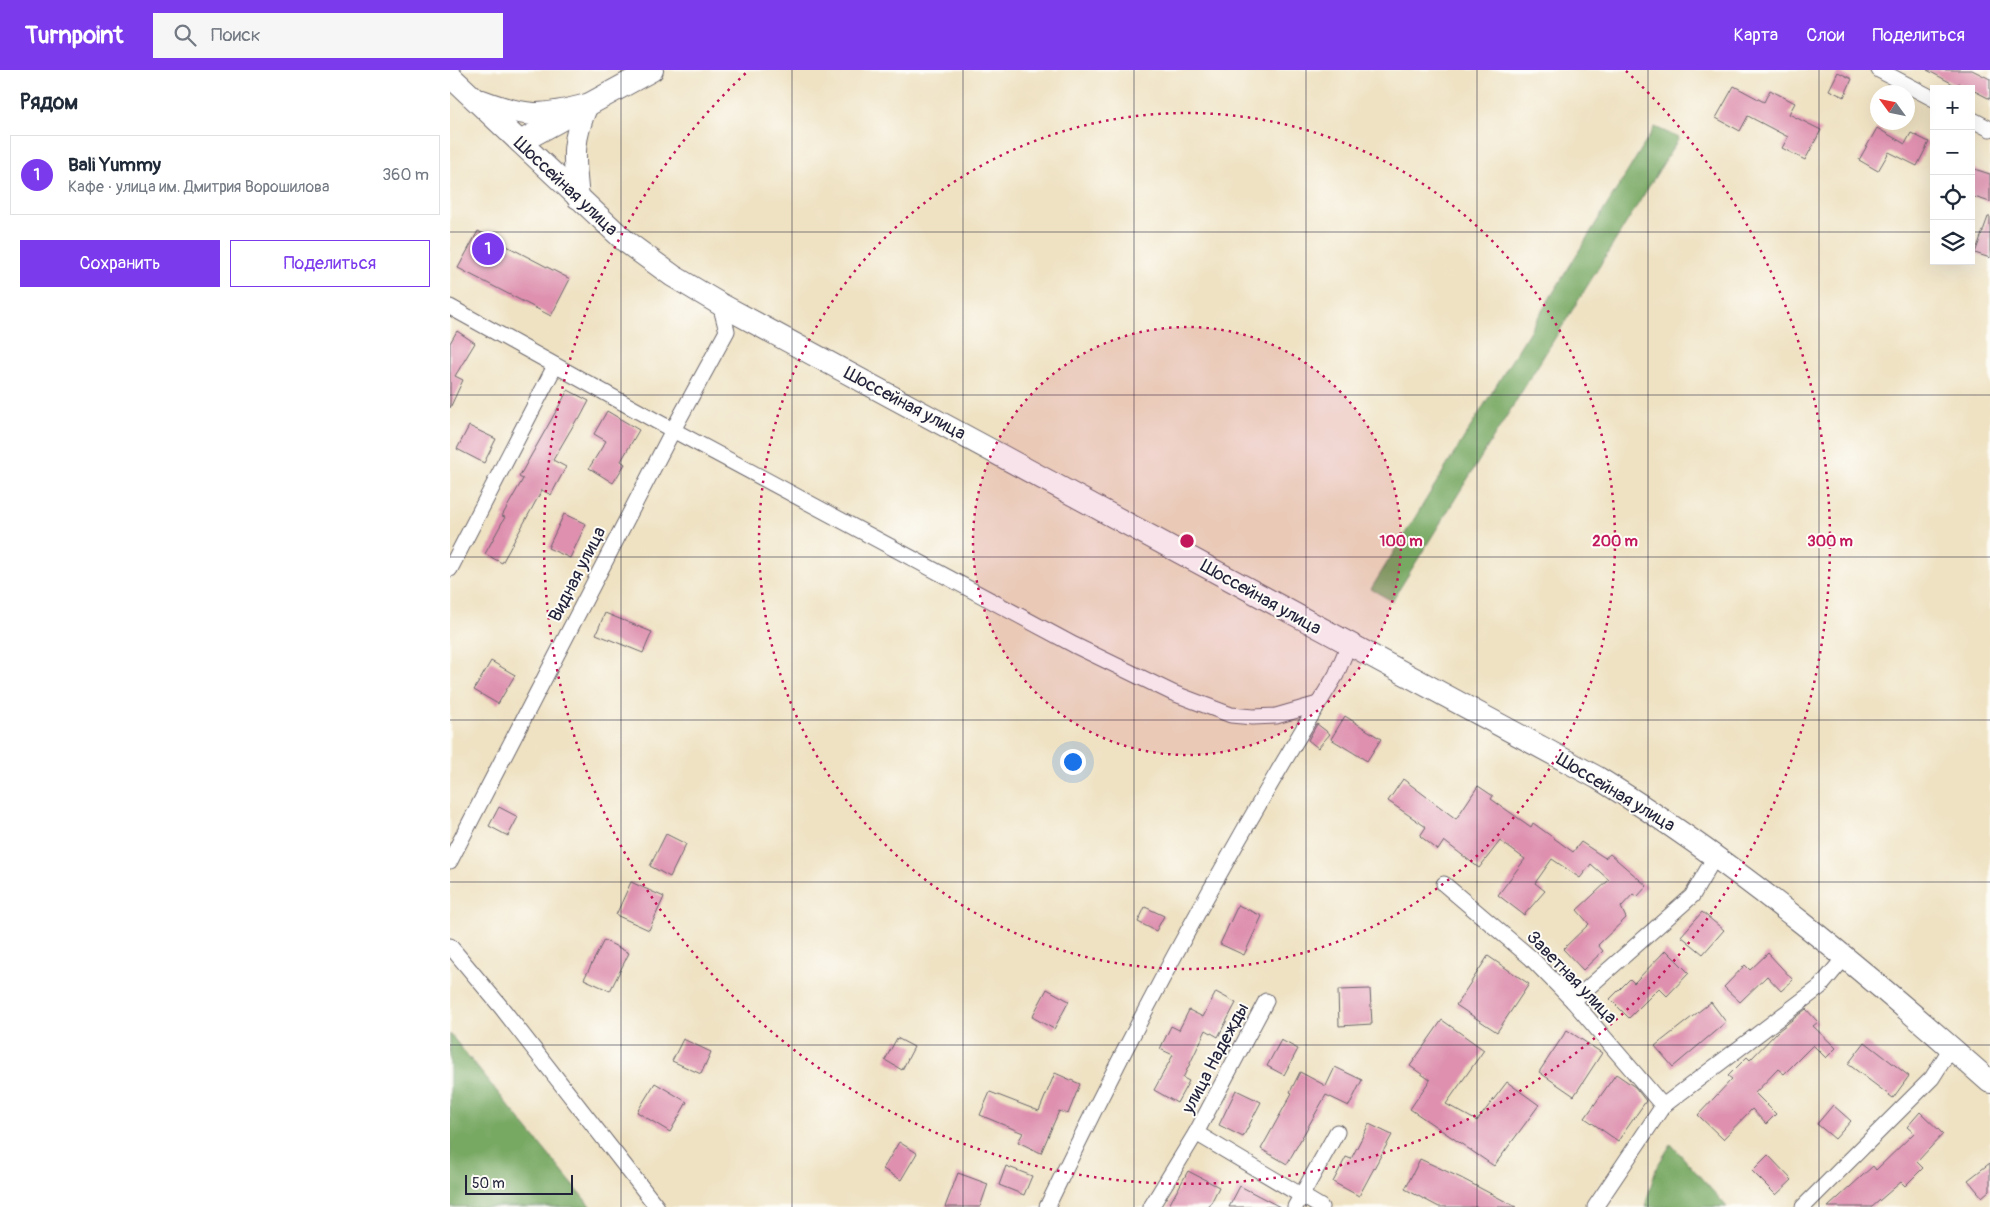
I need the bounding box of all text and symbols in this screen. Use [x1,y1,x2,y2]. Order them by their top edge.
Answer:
search box [153,13,503,58]
text: Turnpoint [25,21,123,50]
icon: search [171,21,199,49]
text: Поиск [211,23,261,47]
text: Карта [1734,24,1778,47]
text: Слои [1806,24,1844,47]
text: Поделиться [1872,24,1965,47]
north arrow [1870,85,1915,130]
map controls [1930,85,1975,265]
button: + [1930,85,1975,130]
text: Рядом [20,89,78,116]
button: − [1930,130,1975,175]
street label: Шоссейная улица [509,132,623,241]
text: Bali Yummy [68,153,161,177]
text: 1 [34,165,40,185]
text: 360 m [382,165,429,185]
button: locate [1930,175,1975,220]
text: Кафе · улица им. Дмитрия Ворошилова [68,177,329,197]
button: layers [1930,220,1975,265]
pin: 1 [472,230,504,268]
button: Сохранить [20,240,220,287]
button: Поделиться [230,240,430,287]
street label: Шоссейная улица [840,362,970,445]
street label: Видная улица [544,523,611,626]
centre of rings [1178,532,1196,550]
text: 100 m [1380,532,1422,551]
text: 200 m [1592,532,1638,551]
text: 300 m [1807,532,1853,551]
street label: Шоссейная улица [1196,555,1325,640]
street label: Шоссейная улица [1552,748,1679,837]
your location [1060,749,1086,775]
street label: Заветная улица [1522,926,1622,1029]
street label: улица Надежды [1176,999,1254,1118]
scale bar [465,1172,572,1195]
text: 50 m [472,1175,505,1192]

